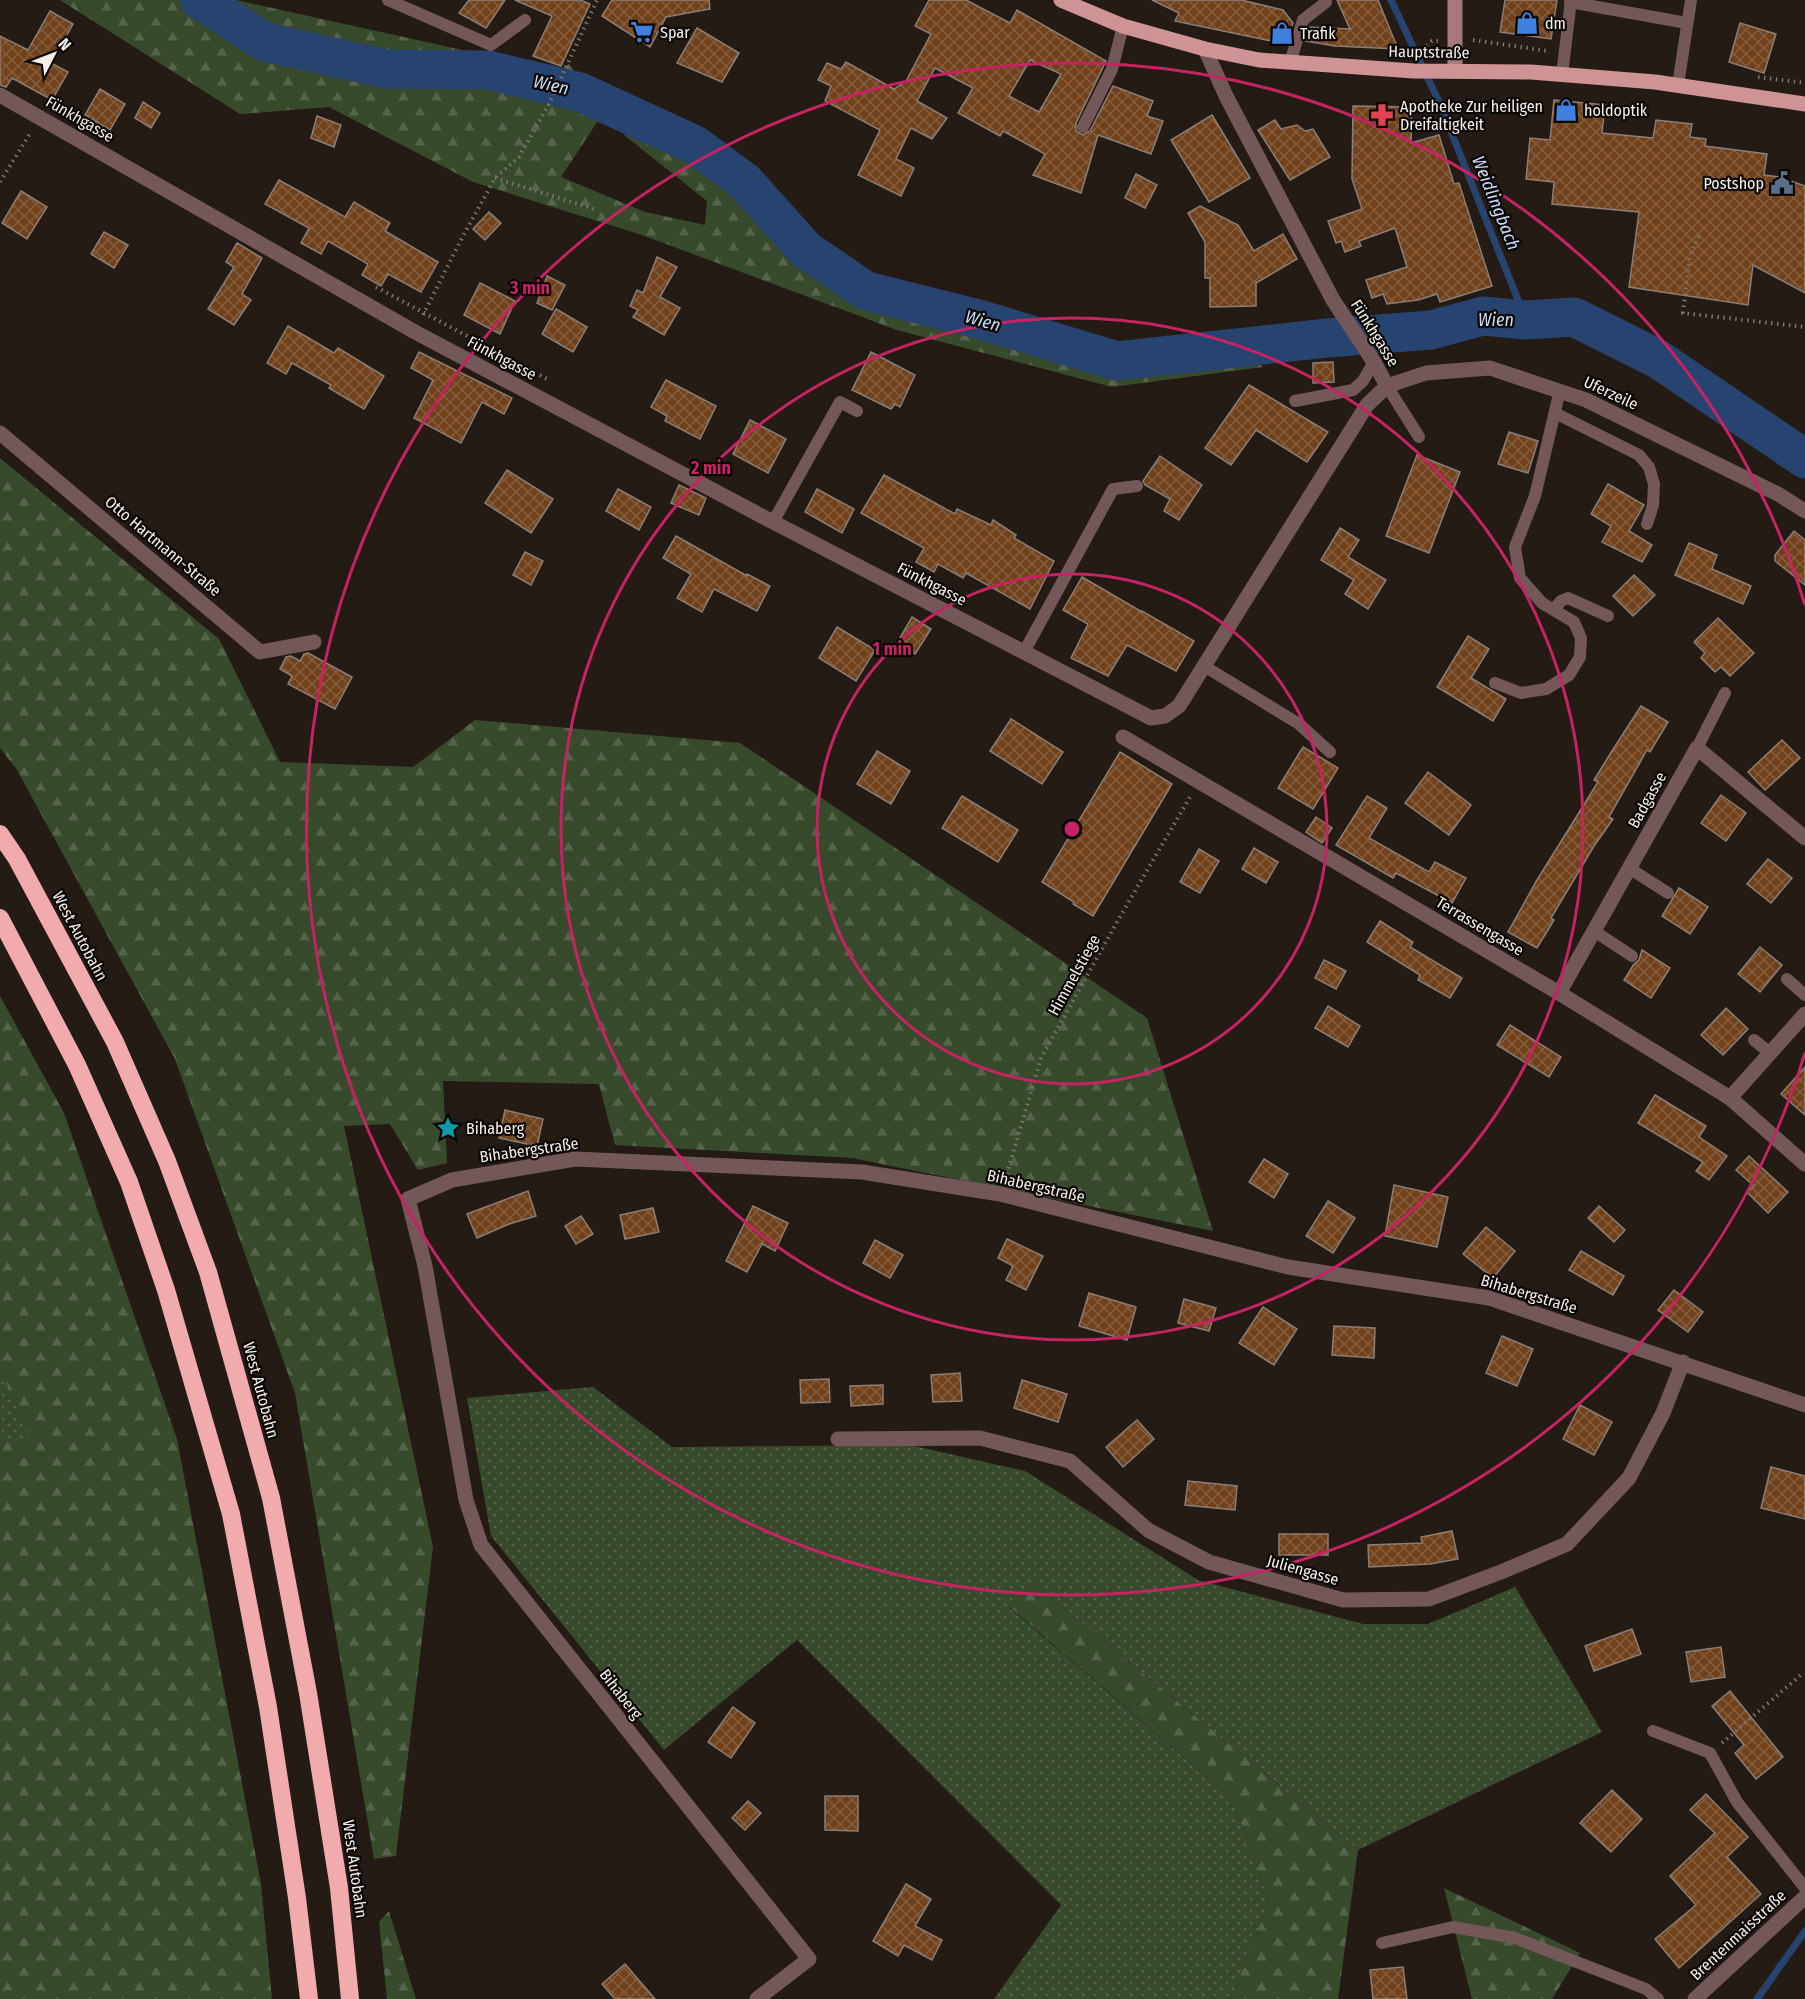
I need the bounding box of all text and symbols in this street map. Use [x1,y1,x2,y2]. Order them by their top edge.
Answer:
shop icon: dm [1514,10,1540,36]
place label: dm [1545,14,1566,33]
supermarket icon: Spar [629,19,655,45]
shop icon: Trafik [1269,20,1295,46]
place label: Spar [660,23,690,42]
north arrow [24,24,84,84]
place label: Trafik [1300,24,1336,43]
text: N [55,34,75,54]
street label: Hauptstraße [1388,42,1470,62]
water label: Wien [531,70,571,100]
street label: Fünkhgasse [43,92,118,146]
place label: Apotheke Zur heiligen Dreifaltigkeit [1400,97,1543,134]
shop icon: holdoptik [1553,97,1579,123]
place label: holdoptik [1584,101,1648,120]
pharmacy icon: Apotheke Zur heiligen Dreifaltigkeit [1369,102,1395,128]
water label: Weidlingbach [1467,153,1525,253]
public building icon: Postshop [1769,170,1795,196]
place label: Postshop [1703,174,1764,193]
text: 3 min [509,277,550,299]
street label: Fünkhgasse [1347,296,1403,370]
water label: Wien [963,305,1003,337]
water label: Wien [1478,309,1514,331]
street label: Fünkhgasse [464,332,540,384]
street label: Uferzeile [1581,372,1641,414]
text: 2 min [690,457,731,479]
street label: Otto Hartmann-Straße [101,492,225,600]
street label: Fünkhgasse [894,558,970,610]
text: 1 min [872,638,912,660]
street label: Badgasse [1624,768,1670,832]
centre of rings [1062,819,1082,839]
street label: West Autobahn [48,888,112,984]
street label: Terrassengasse [1433,892,1527,960]
street label: Himmelstiege [1044,931,1104,1019]
place icon: Bihaberg [435,1115,461,1141]
place label: Bihaberg [466,1119,525,1138]
street label: Bihabergstraße [478,1134,580,1166]
street label: Bihabergstraße [985,1166,1087,1206]
street label: Bihabergstraße [1479,1270,1580,1318]
street label: West Autobahn [239,1340,283,1440]
street label: Juliengasse [1265,1551,1341,1589]
street label: Bihaberg [596,1665,647,1723]
street label: West Autobahn [339,1819,371,1919]
street label: Brentenmaisstraße [1686,1886,1790,1984]

